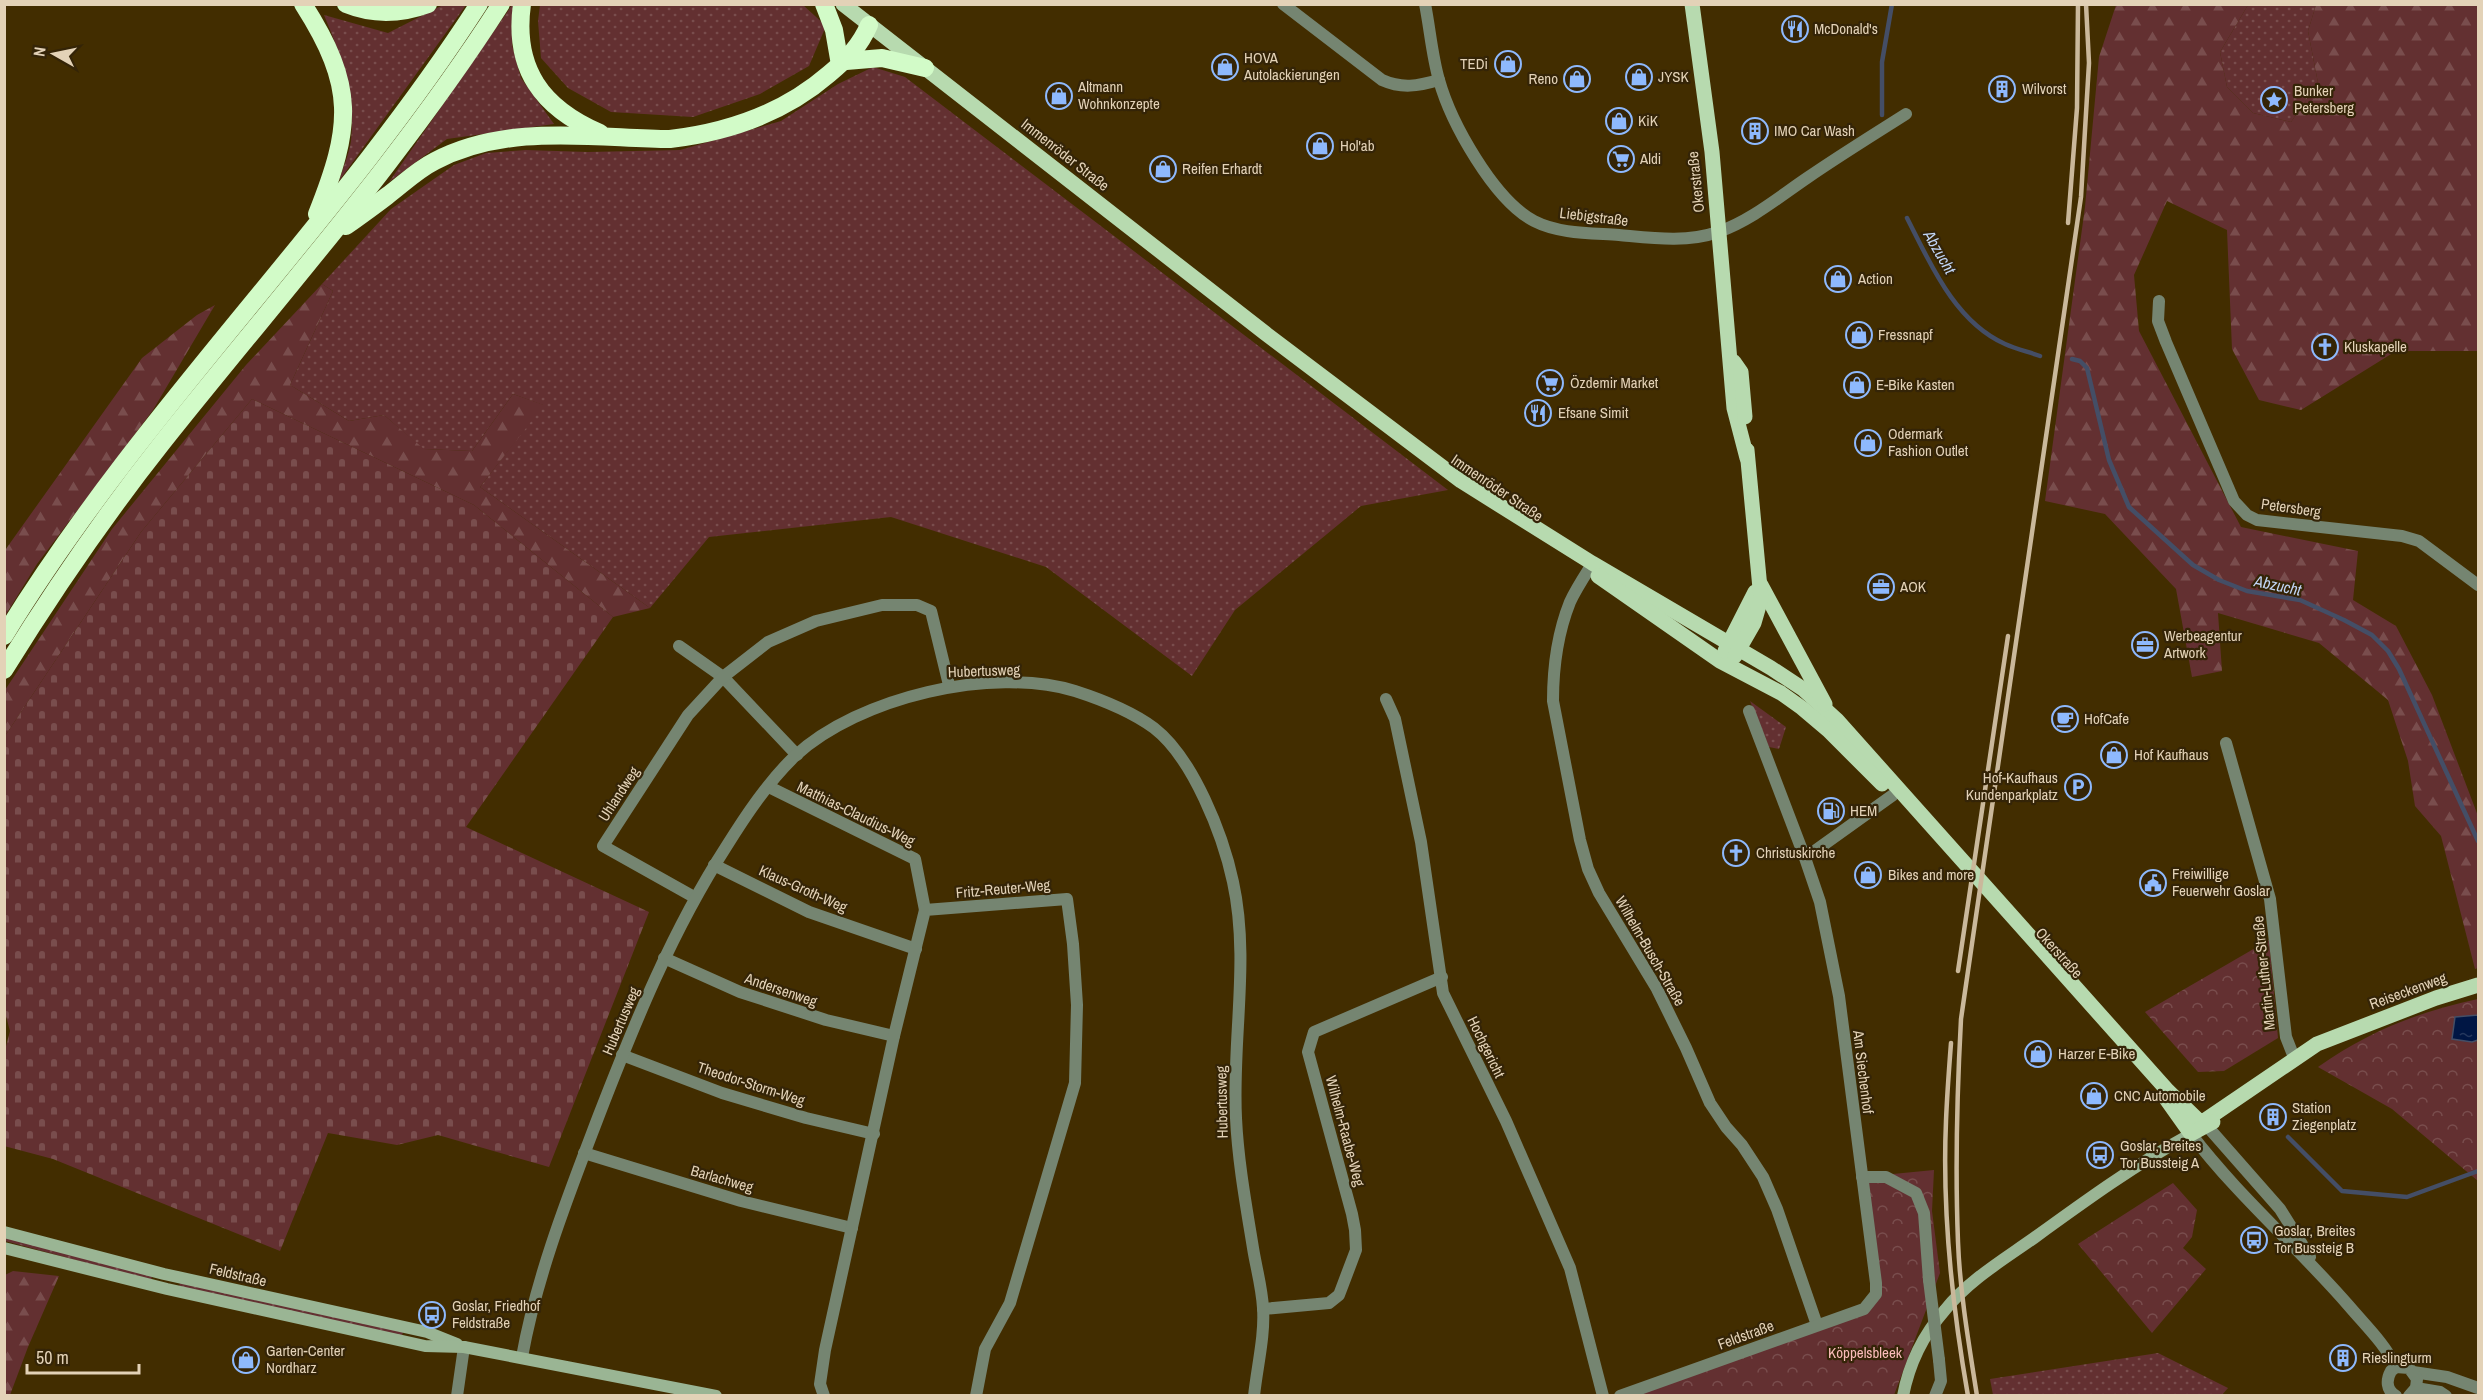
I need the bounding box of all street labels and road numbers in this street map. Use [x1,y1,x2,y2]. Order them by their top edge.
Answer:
street label: Immenröder Straße [1017,114,1114,196]
street label: Okerstraße [1682,150,1709,214]
street label: Liebigstraße [1559,202,1630,231]
street label: Immenröder Straße [1447,449,1547,526]
street label: Petersberg [2260,493,2322,522]
street label: Hubertusweg [947,659,1021,682]
street label: Uhlandweg [593,762,644,825]
street label: Matthias-Claudius-Weg [794,776,919,851]
street label: Klaus-Groth-Weg [756,860,851,917]
street label: Fritz-Reuter-Weg [955,874,1051,903]
street label: Wilhelm-Busch-Straße [1610,892,1691,1010]
street label: Martin-Luther-Straße [2247,915,2280,1031]
street label: Okerstraße [2031,923,2088,983]
street label: Andersenweg [741,967,820,1012]
street label: Reiseckenweg [2366,967,2449,1014]
street label: Hubertusweg [597,983,644,1058]
street label: Hochgericht [1462,1012,1511,1082]
street label: Am Siechenhof [1848,1028,1879,1116]
street label: Theodor-Storm-Weg [695,1056,808,1111]
street label: Hubertusweg [1210,1065,1233,1138]
street label: Wilhelm-Raabe-Weg [1321,1073,1370,1189]
street label: Barlachweg [688,1160,756,1198]
street label: Feldstraße [207,1258,269,1291]
street label: Feldstraße [1715,1315,1777,1354]

